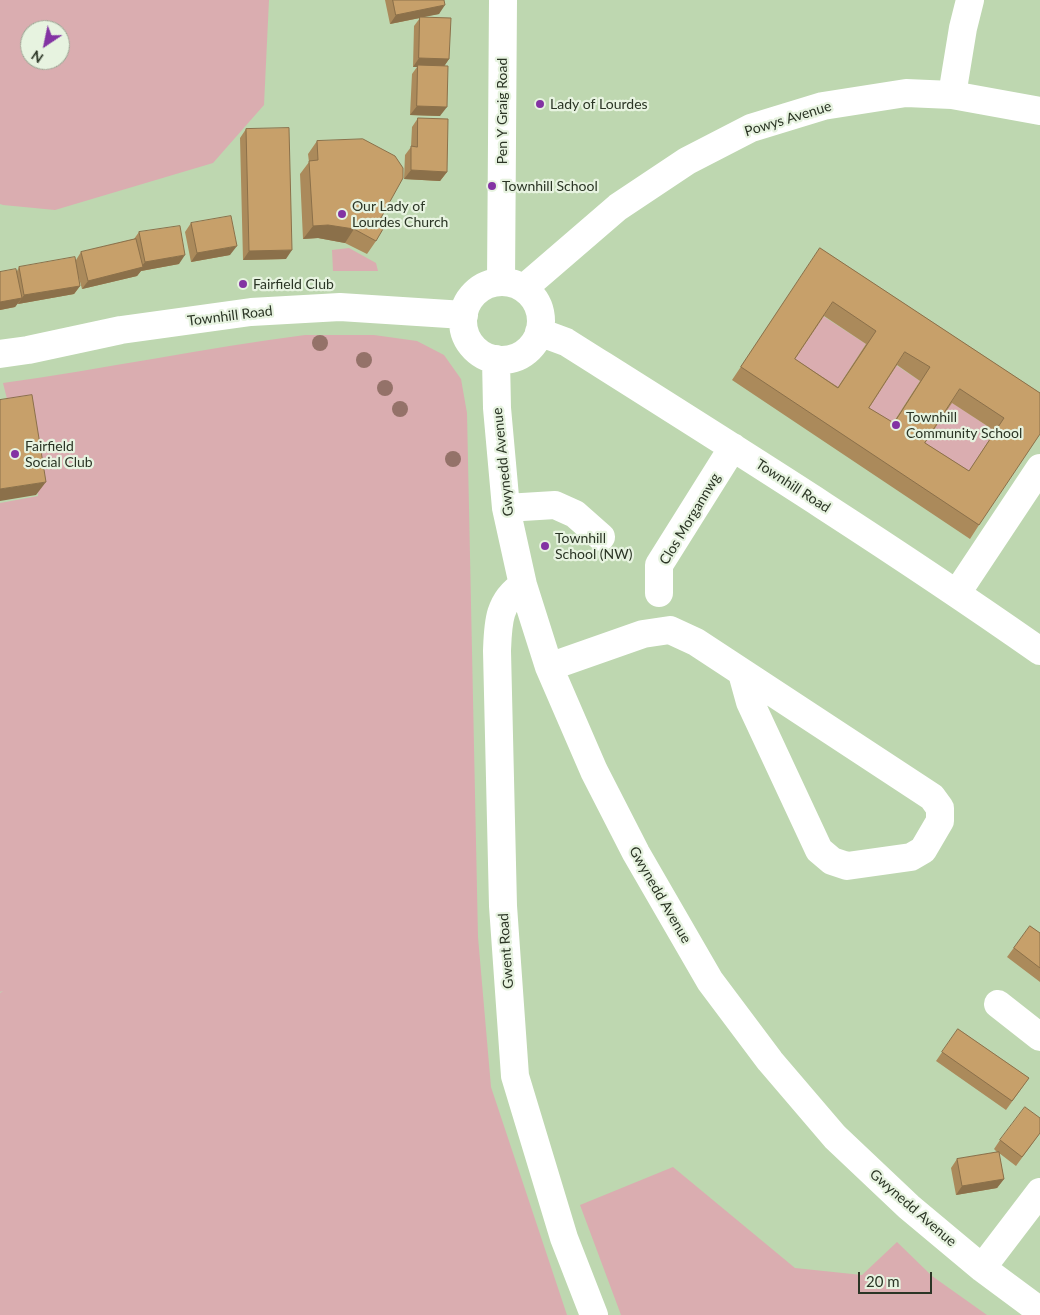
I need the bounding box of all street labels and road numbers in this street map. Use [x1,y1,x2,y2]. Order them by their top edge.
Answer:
street label: Pen Y Graig Road [494,58,510,164]
street label: Powys Avenue [743,98,833,140]
street label: Townhill Road [186,302,274,330]
street label: Gwynedd Avenue [489,407,517,517]
street label: Townhill Road [753,456,833,516]
street label: Clos Morgannwg [656,470,724,568]
street label: Gwynedd Avenue [625,844,695,946]
street label: Gwent Road [495,913,517,989]
street label: Gwynedd Avenue [866,1166,960,1250]

